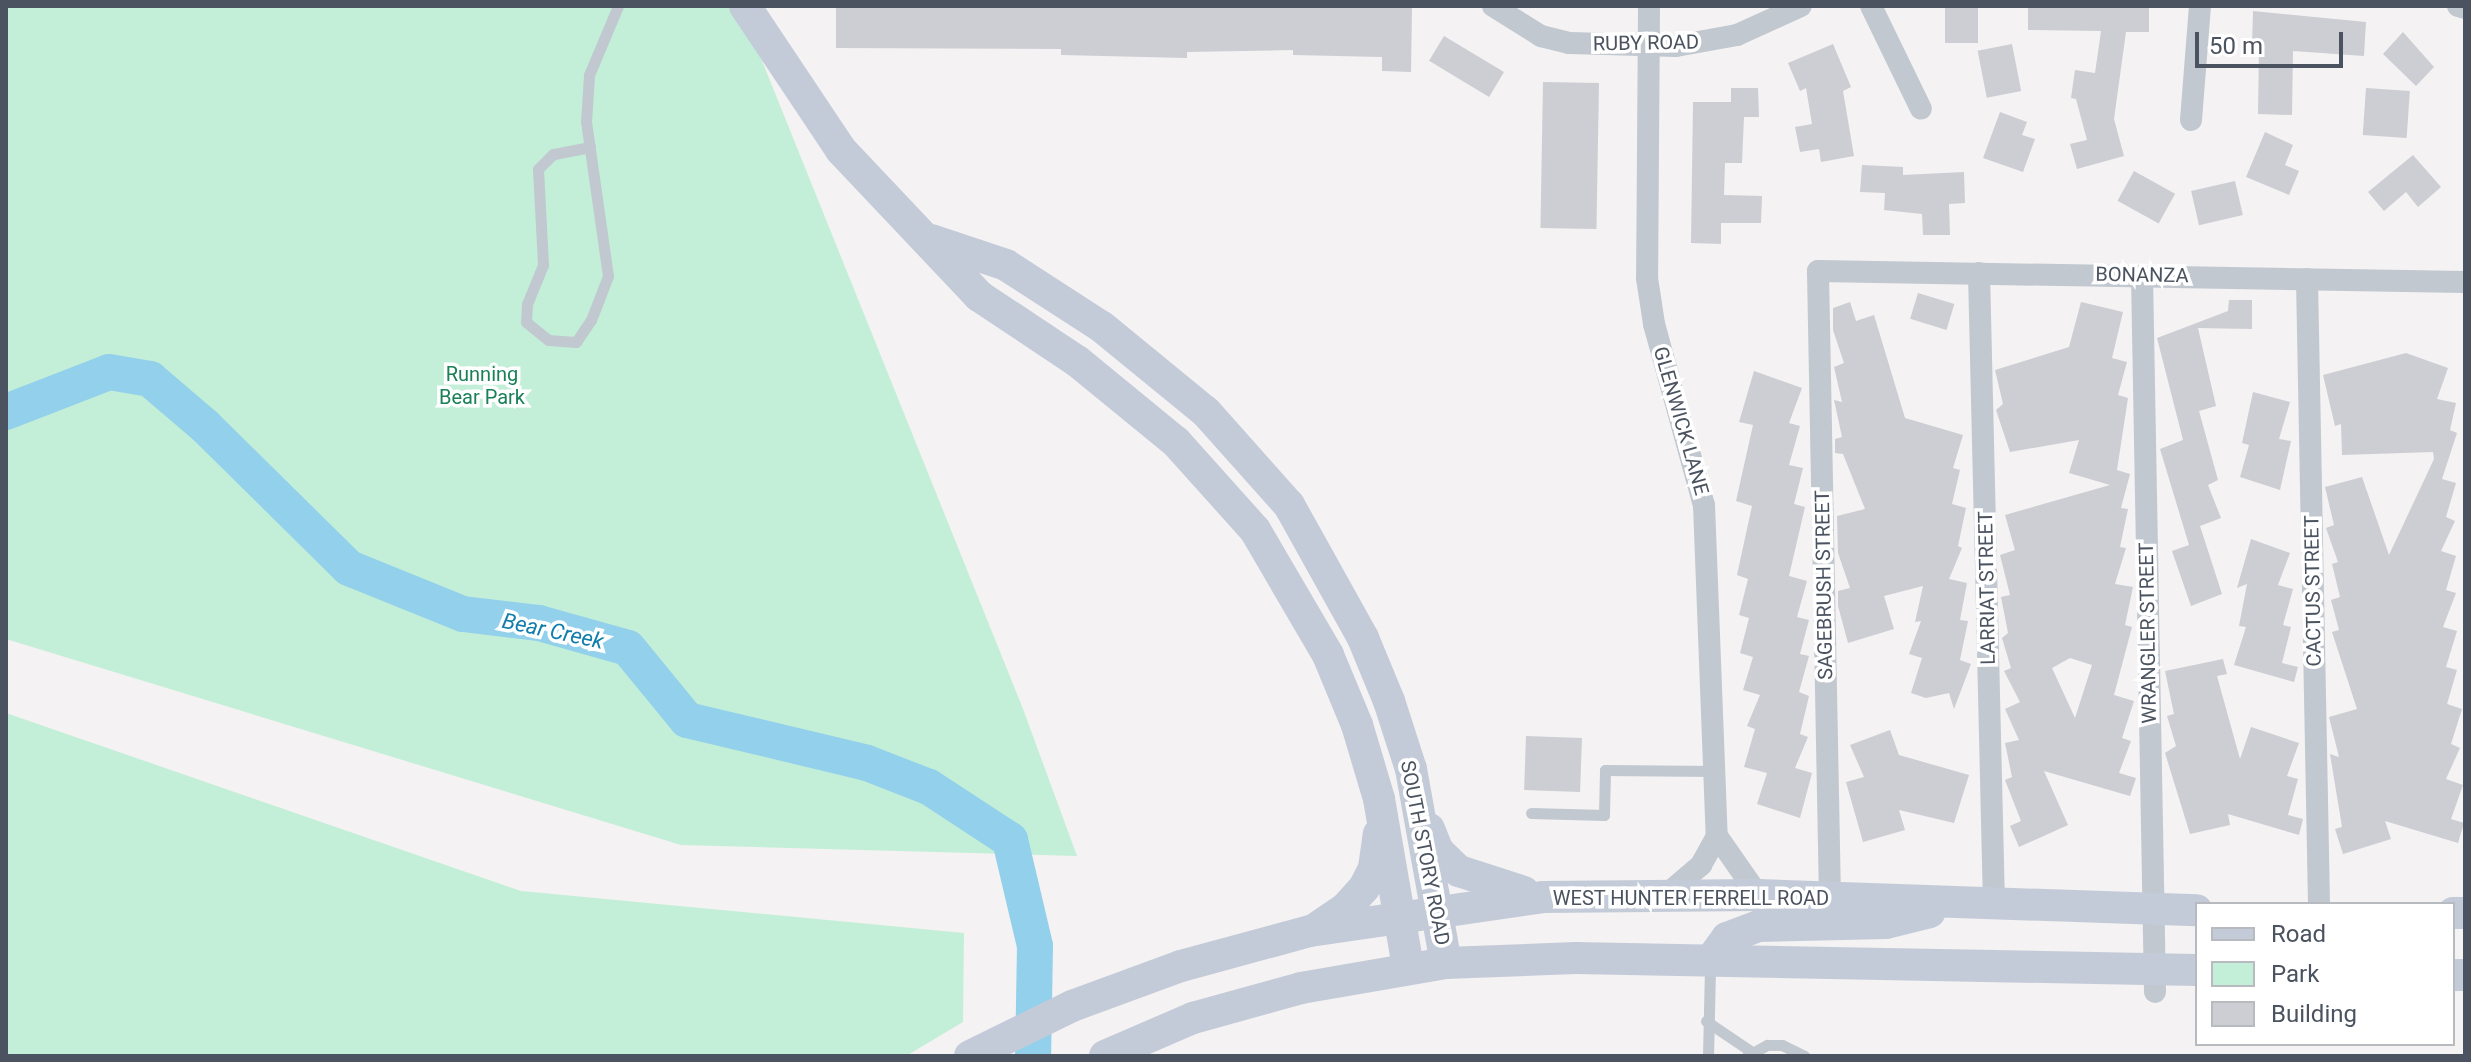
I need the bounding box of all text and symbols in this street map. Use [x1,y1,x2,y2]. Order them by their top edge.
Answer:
scale bar [2199,16,2347,66]
street label: RUBY ROAD [1593,30,1699,56]
text: 50 m [2209,32,2263,60]
street label: BONANZA [2095,262,2189,288]
street label: GLENWICK LANE [1648,344,1714,498]
park label: Running Bear Park [439,363,525,410]
street label: SAGEBRUSH STREET [1810,490,1838,680]
street label: LARRIAT STREET [1974,511,2000,665]
street label: CACTUS STREET [2300,515,2326,667]
street label: WRANGLER STREET [2134,542,2162,724]
water label: Bear Creek [500,607,606,655]
street label: SOUTH STORY ROAD [1395,758,1455,948]
street label: WEST HUNTER FERRELL ROAD [1553,886,1829,910]
legend [2195,902,2455,1046]
text: Road [2271,920,2326,948]
text: Park [2271,960,2319,988]
text: Building [2271,1000,2357,1028]

